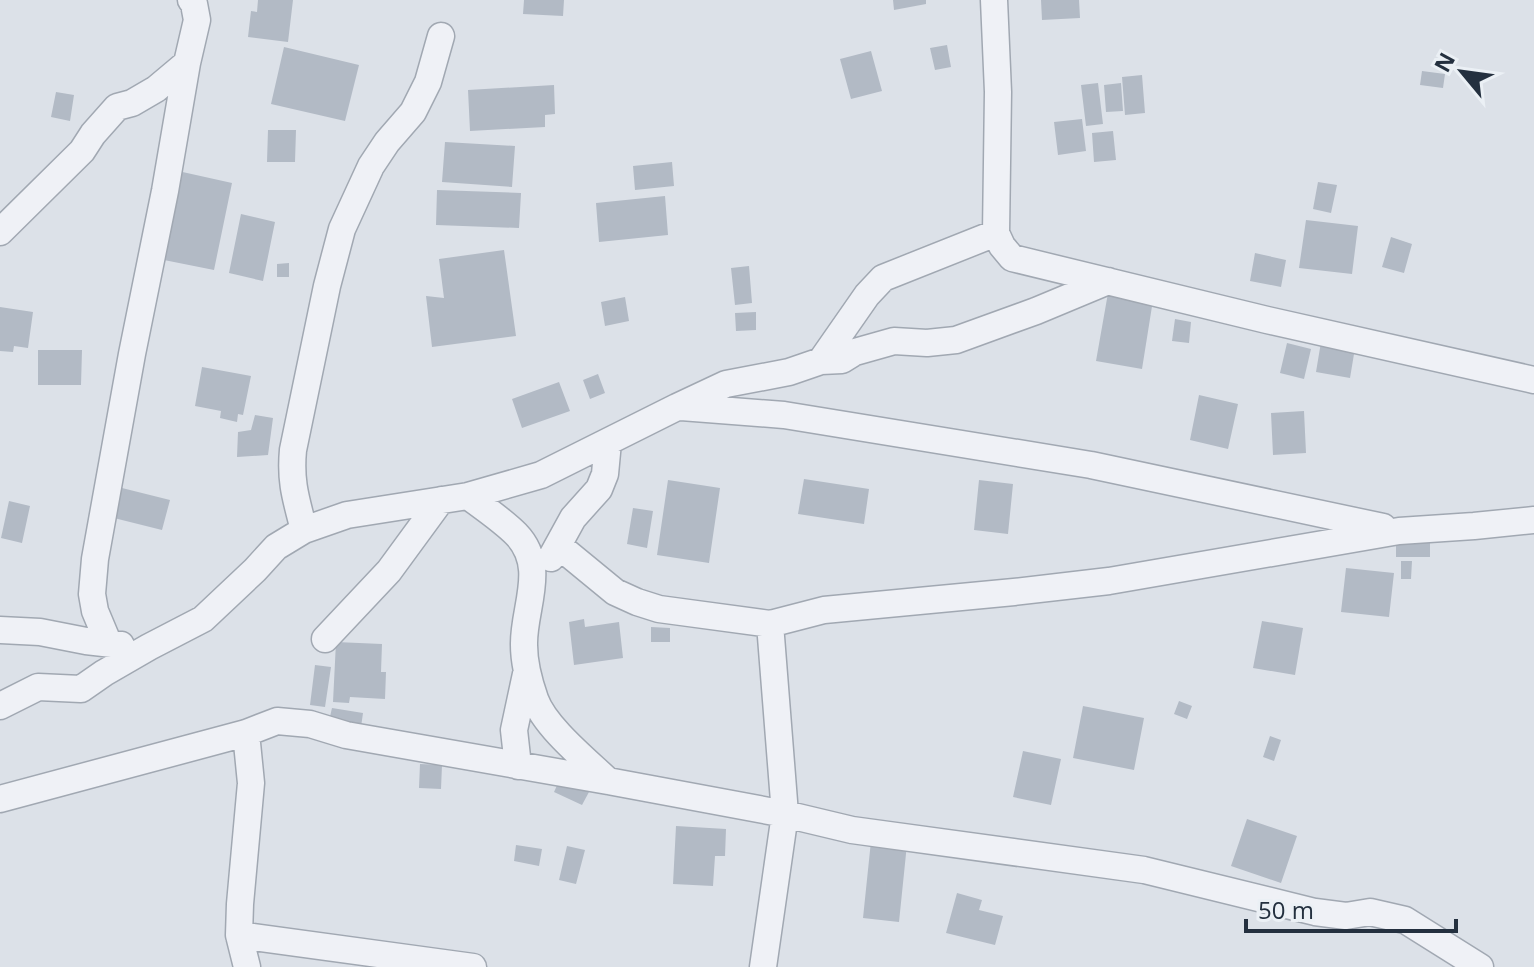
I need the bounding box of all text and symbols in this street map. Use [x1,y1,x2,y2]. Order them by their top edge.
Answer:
north arrow [1422,32,1502,112]
text: N [1426,47,1461,77]
scale bar [1246,883,1456,933]
text: 50 m [1258,893,1314,926]

